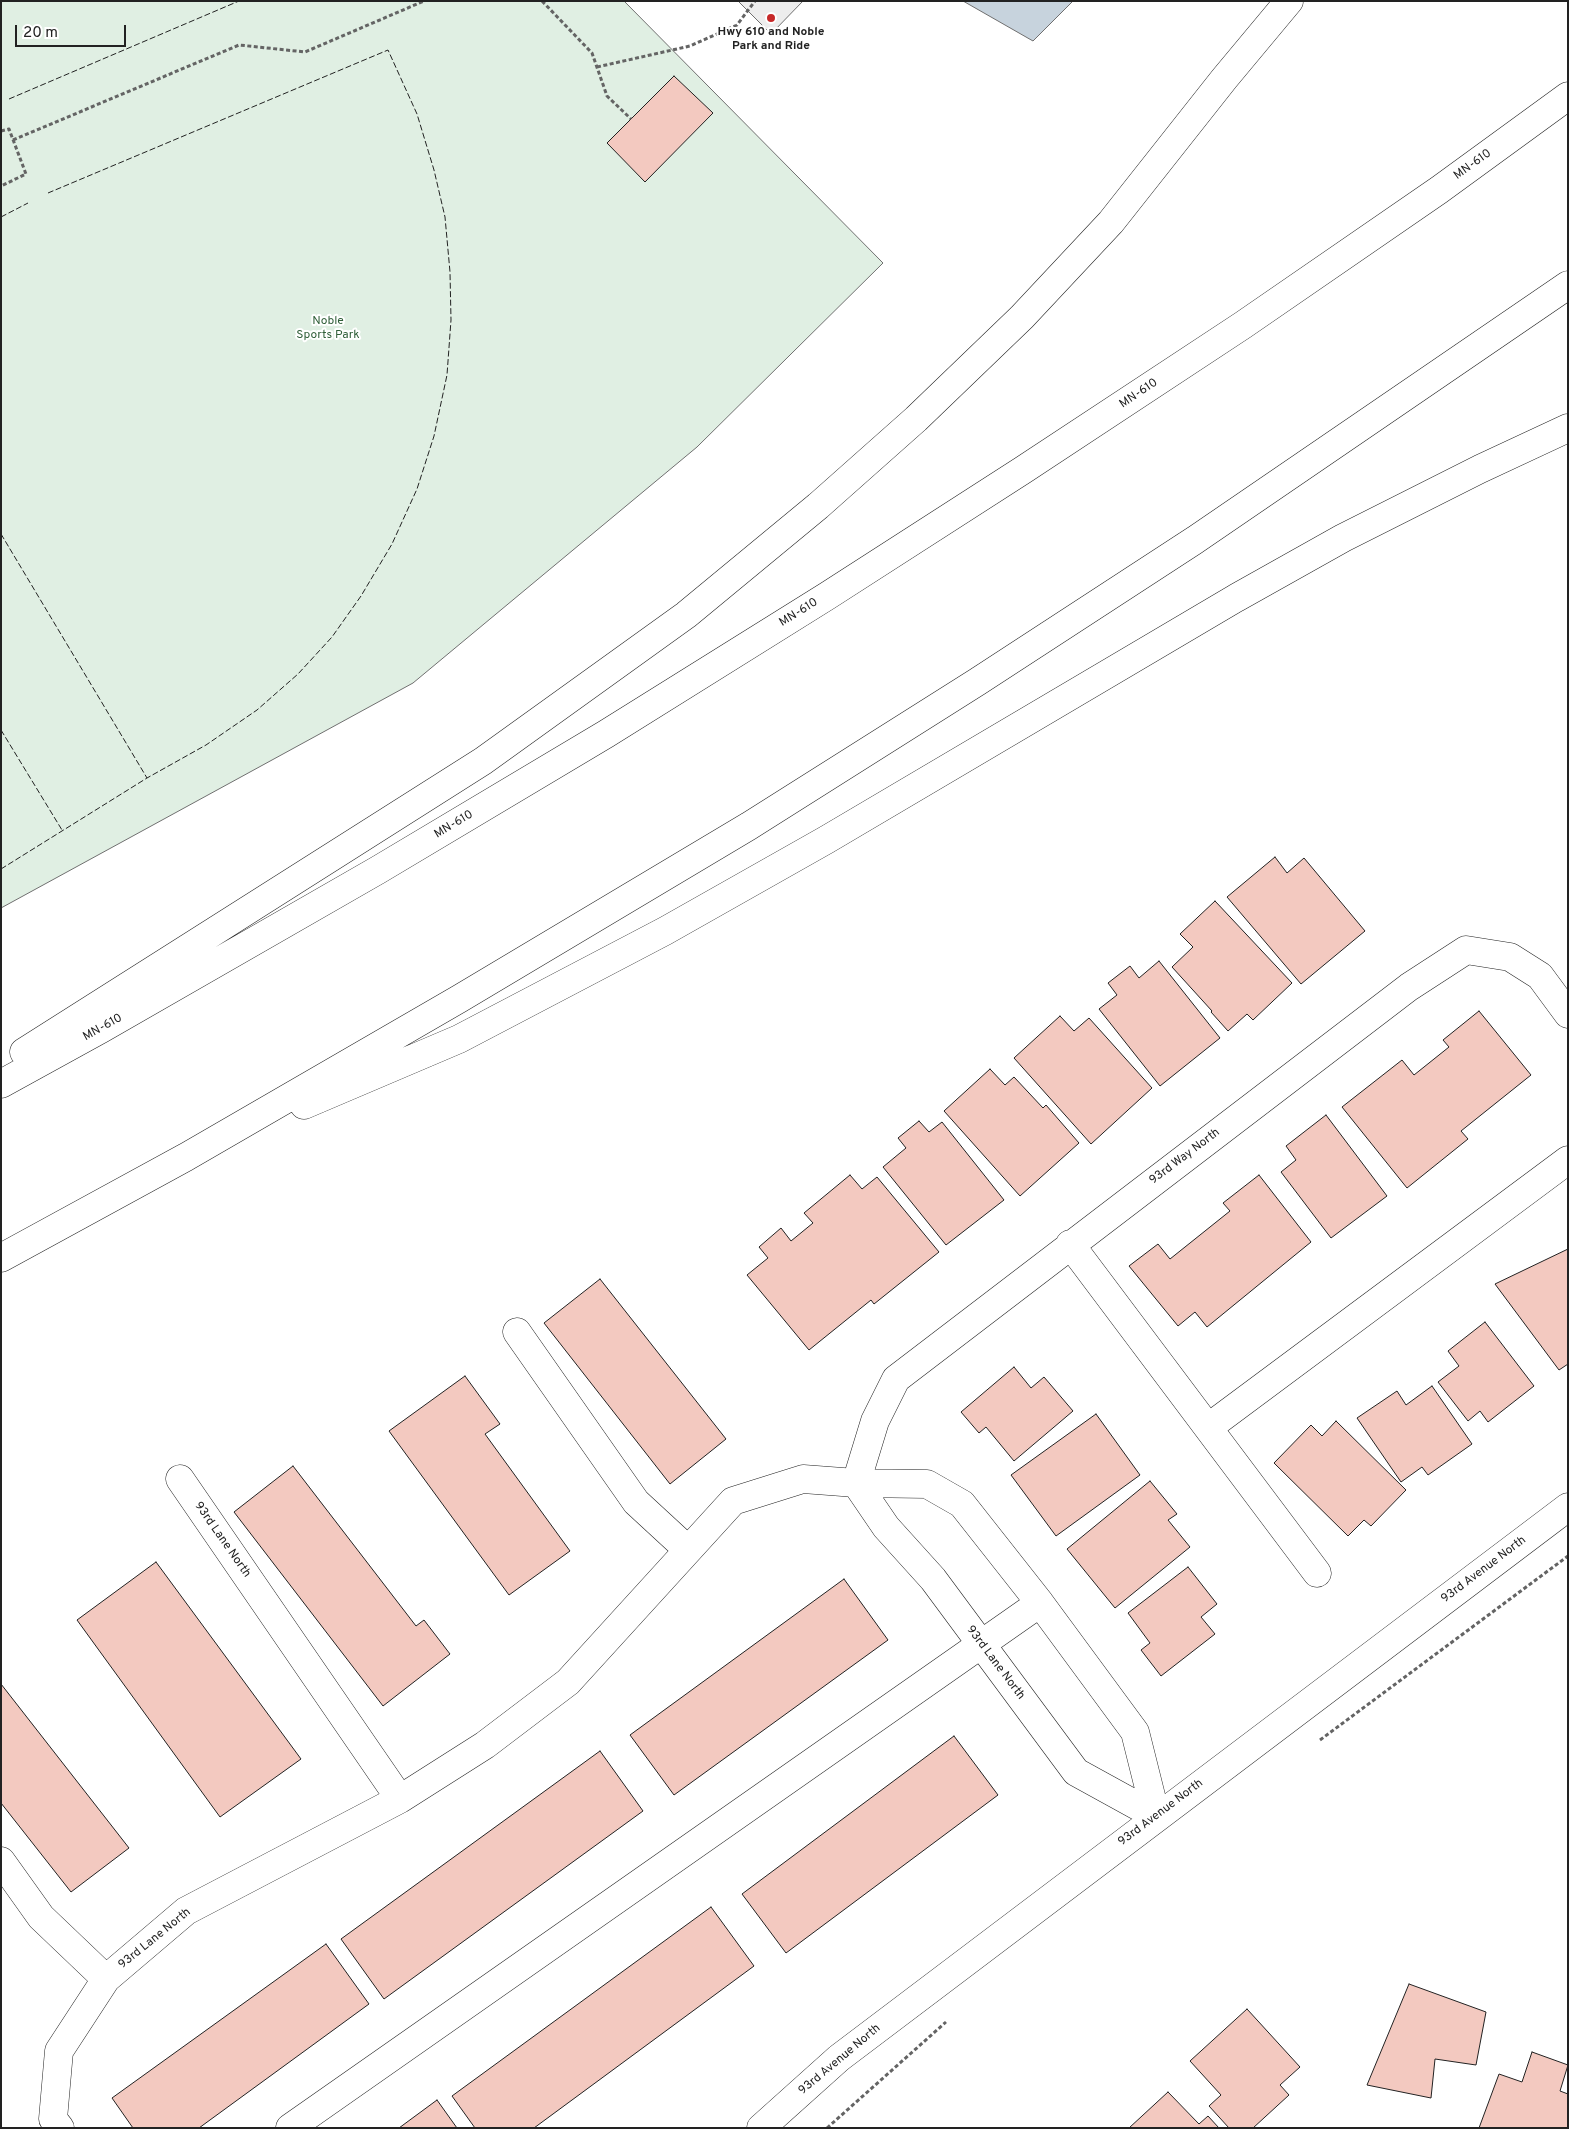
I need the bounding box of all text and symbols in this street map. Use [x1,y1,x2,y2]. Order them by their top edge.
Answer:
marker: Hwy 610 and Noble Park and Ride [765,12,777,24]
scale bar [18,15,129,47]
text: 20 m [23,24,58,43]
place label: Hwy 610 and Noble Park and Ride [718,26,824,54]
street label: MN-610 [1451,147,1495,183]
park label: Noble Sports Park [296,315,360,343]
street label: MN-610 [1117,376,1161,412]
street label: MN-610 [777,596,821,630]
street label: MN-610 [432,808,476,842]
street label: MN-610 [81,1011,125,1045]
street label: 93rd Way North [1147,1126,1223,1188]
street label: 93rd Lane North [191,1500,253,1580]
street label: 93rd Avenue North [1439,1533,1529,1607]
street label: 93rd Lane North [963,1623,1027,1703]
street label: 93rd Avenue North [1116,1776,1206,1850]
street label: 93rd Lane North [116,1905,194,1973]
street label: 93rd Avenue North [796,2022,884,2098]

